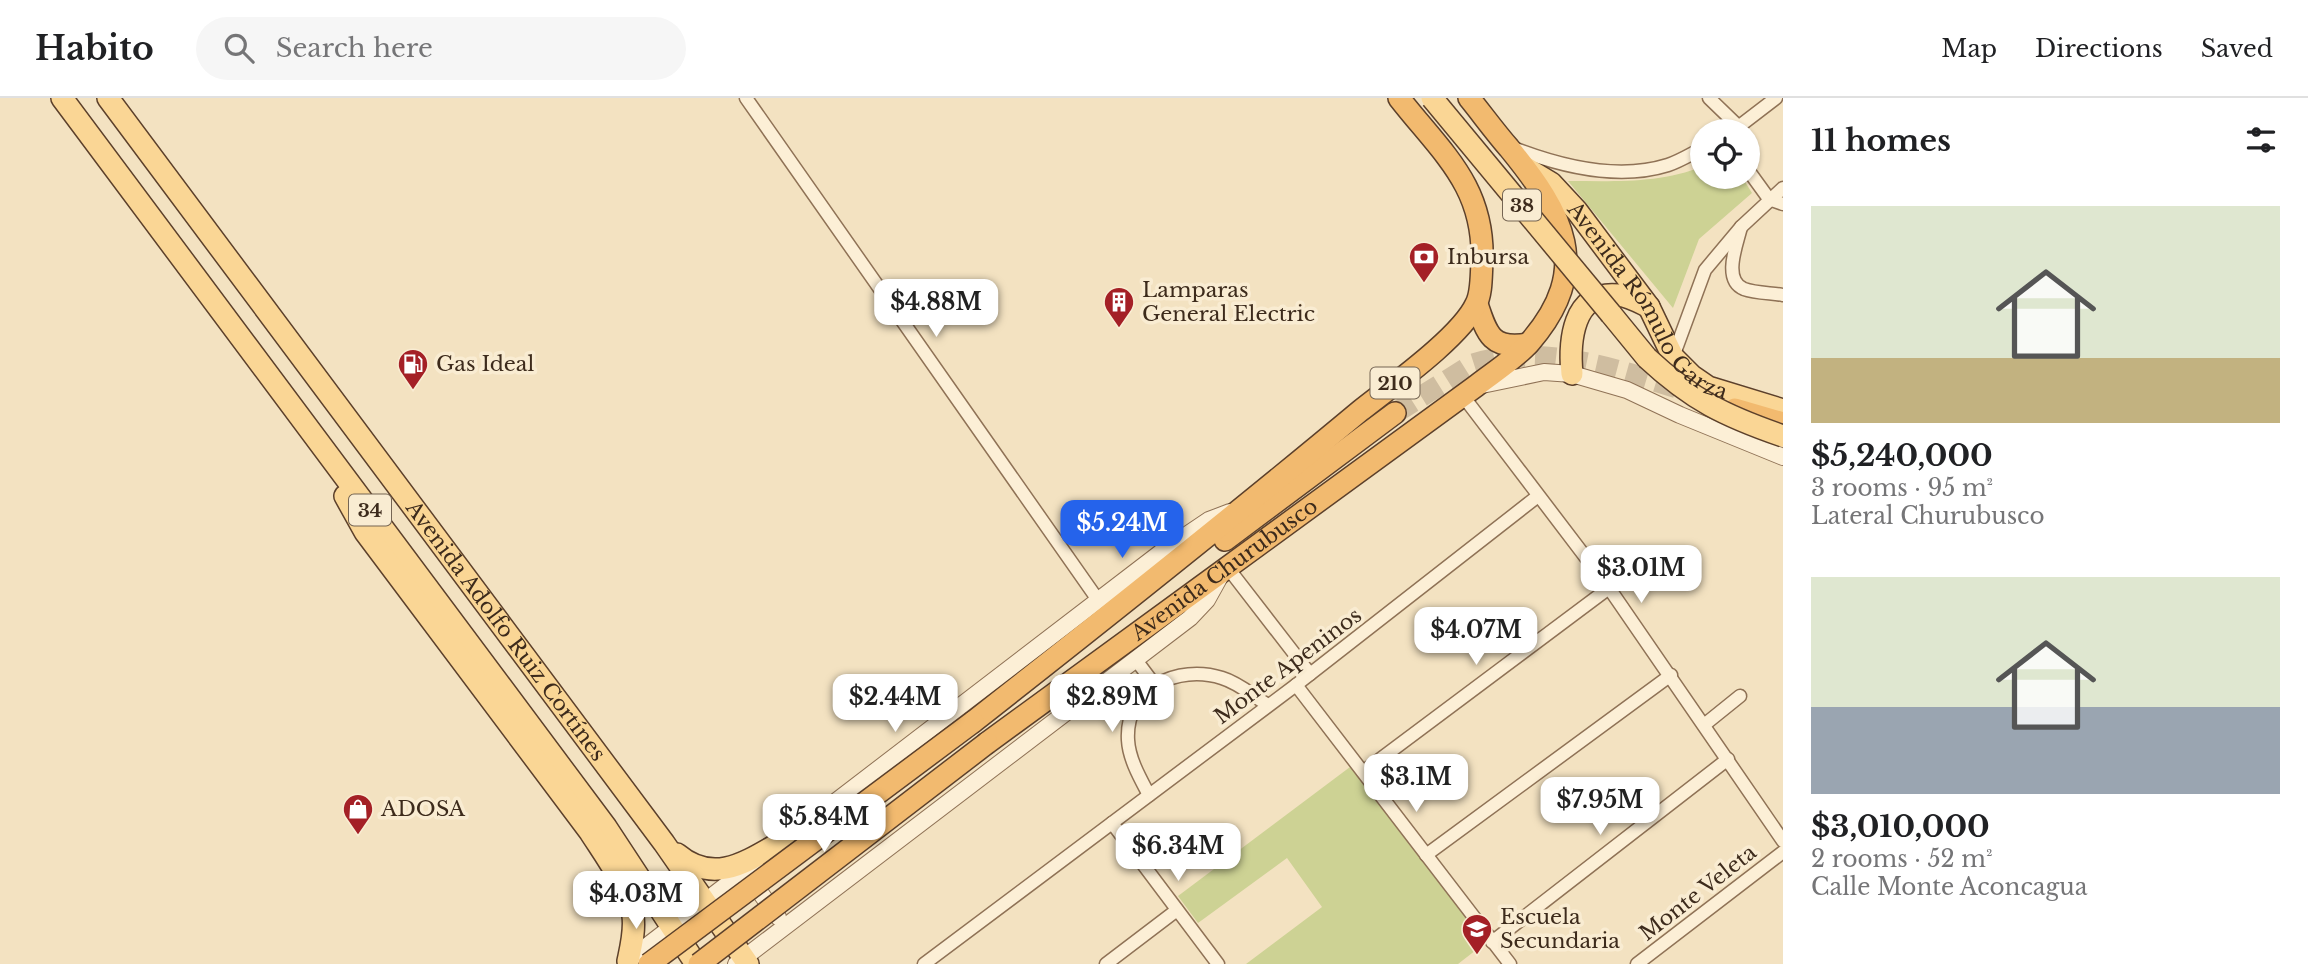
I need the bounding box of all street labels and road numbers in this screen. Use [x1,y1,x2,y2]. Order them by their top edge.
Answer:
road number: 38 [1503,190,1541,220]
street label: Avenida Rómulo Garza [1561,196,1731,405]
road number: 210 [1370,368,1420,398]
street label: Avenida Churubusco [1125,493,1323,647]
road number: 34 [349,494,391,526]
street label: Avenida Adolfo Ruiz Cortínes [400,495,611,766]
street label: Monte Apeninos [1209,602,1367,730]
street label: Monte Veleta [1635,839,1762,947]

